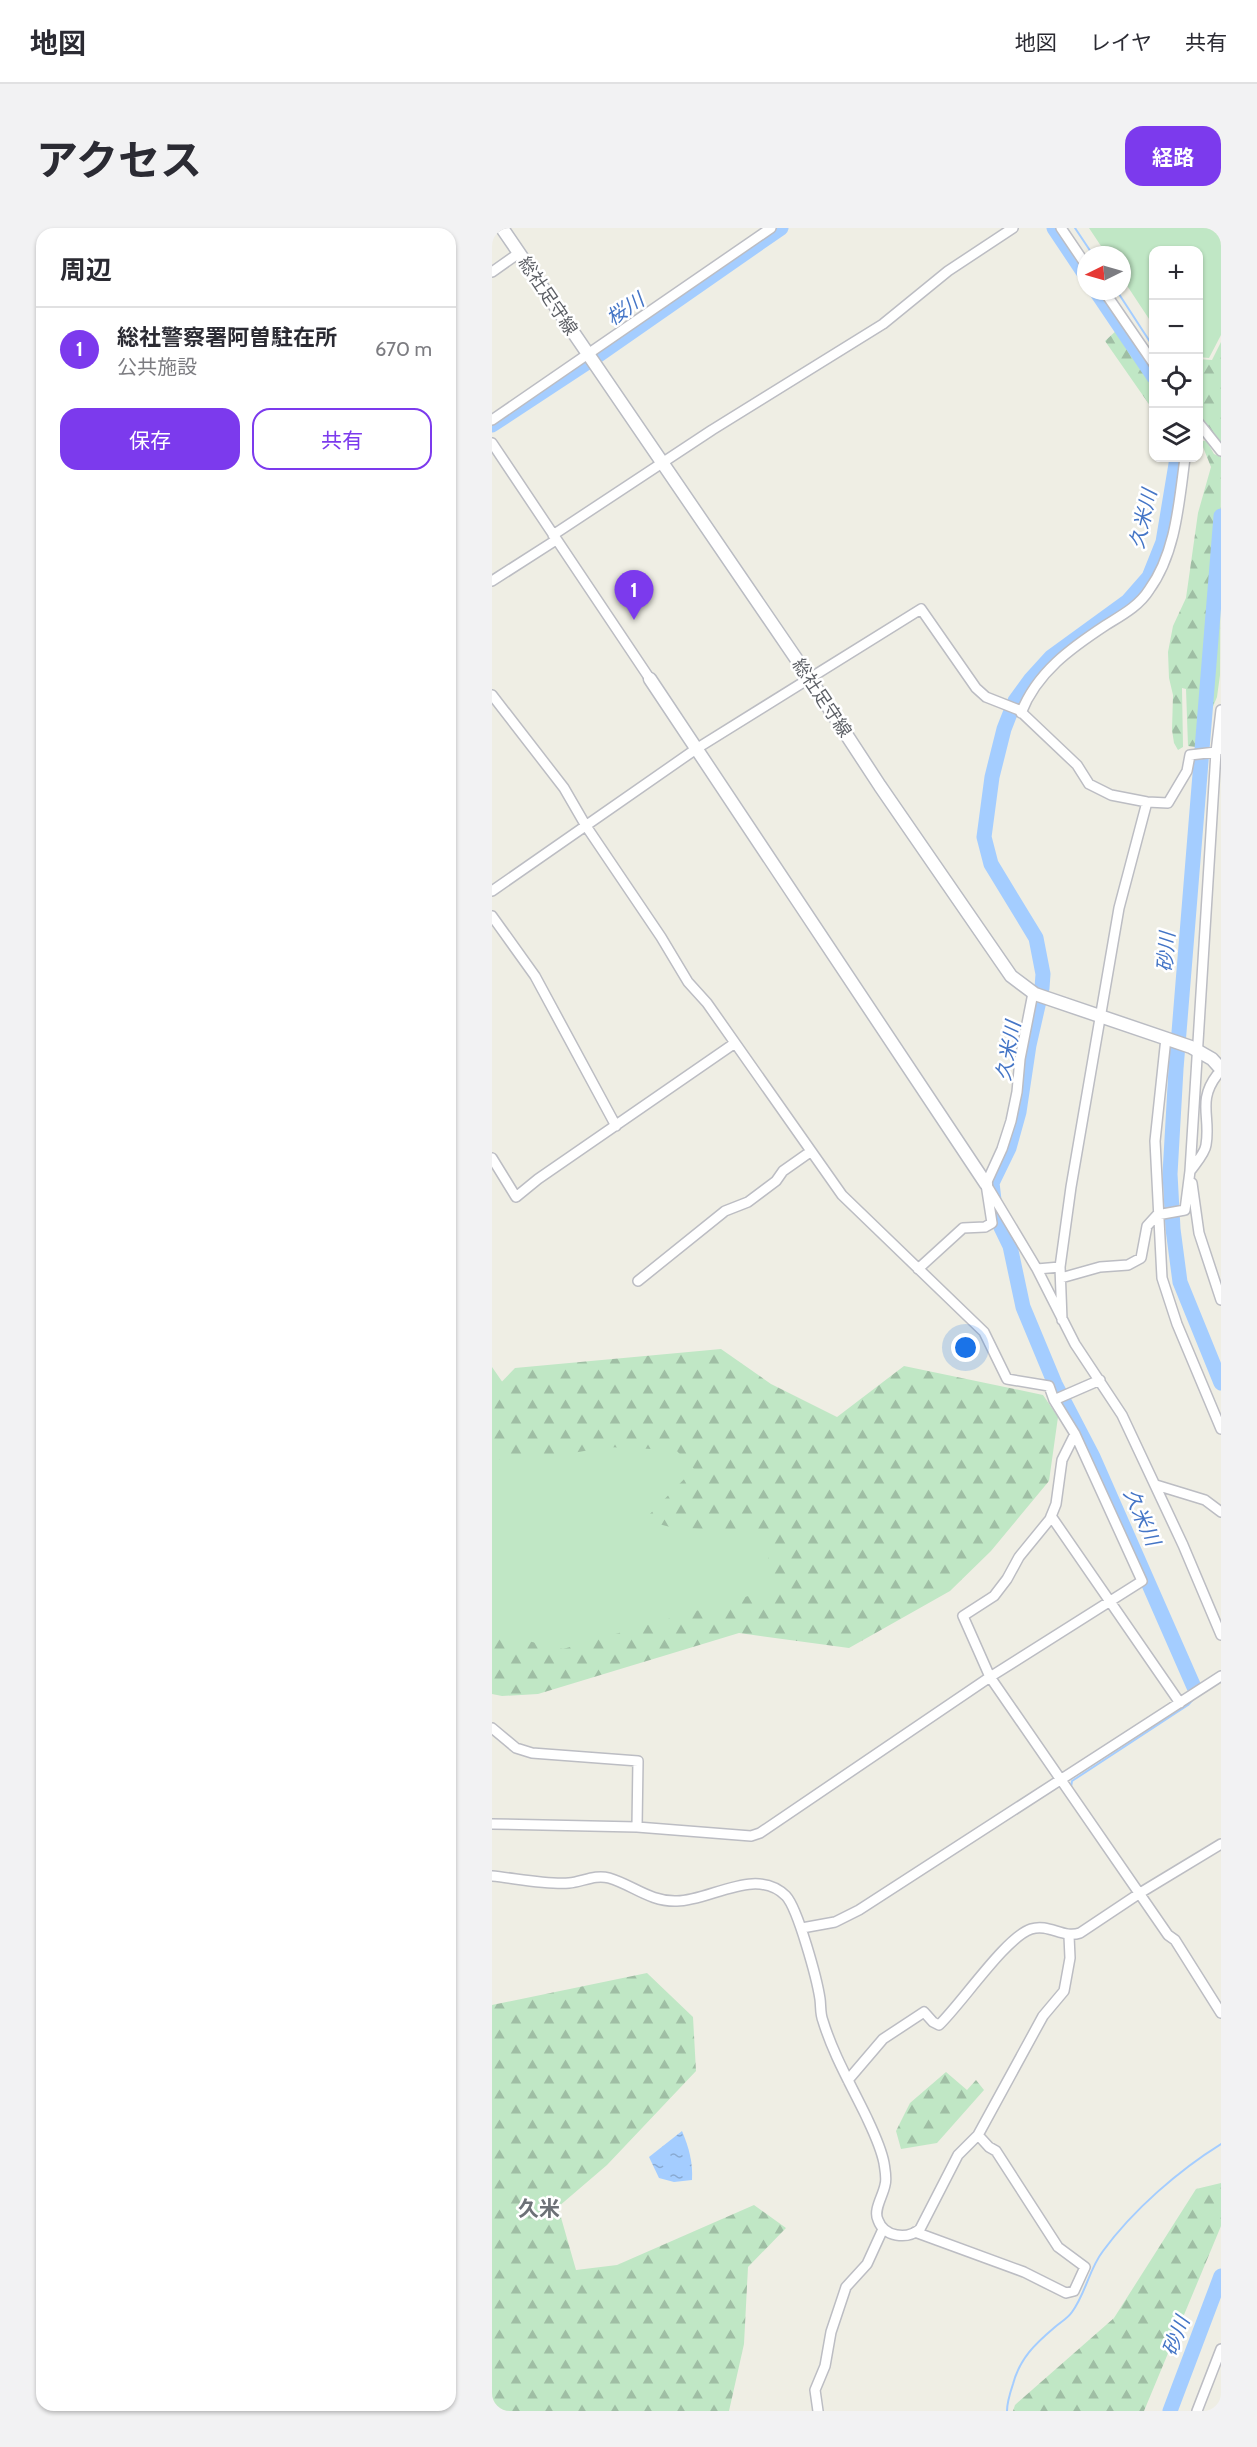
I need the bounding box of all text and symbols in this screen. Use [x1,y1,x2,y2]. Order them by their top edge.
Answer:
text: 地図 [30,26,86,60]
text: 地図 [1015,30,1057,55]
text: レイヤ [1090,30,1152,55]
text: 共有 [1185,30,1227,55]
button: 経路 [1125,126,1221,186]
text: アクセス [36,134,202,186]
north arrow [1077,246,1131,300]
map controls [1149,246,1203,462]
button: + [1149,246,1203,300]
street label: 総社足守線 [514,253,582,339]
text: 周辺 [60,254,112,286]
water label: 桜川 [602,287,650,330]
button: − [1149,300,1203,354]
text: 総社警察署阿曽駐在所 [117,324,337,351]
text: 1 [76,337,83,361]
text: 670 m [375,337,432,361]
button: locate [1149,354,1203,408]
text: 公共施設 [117,355,197,379]
button: 保存 [60,408,240,470]
button: 共有 [252,408,432,470]
button: layers [1149,408,1203,462]
water label: 久米川 [1125,485,1162,551]
pin: 1 [614,570,654,620]
street label: 総社足守線 [788,655,856,741]
water label: 砂川 [1153,929,1180,973]
water label: 久米川 [991,1017,1025,1083]
your location [951,1333,980,1362]
water label: 久米川 [1119,1485,1166,1551]
district label: 久米 [518,2196,560,2221]
water label: 砂川 [1158,2311,1195,2359]

